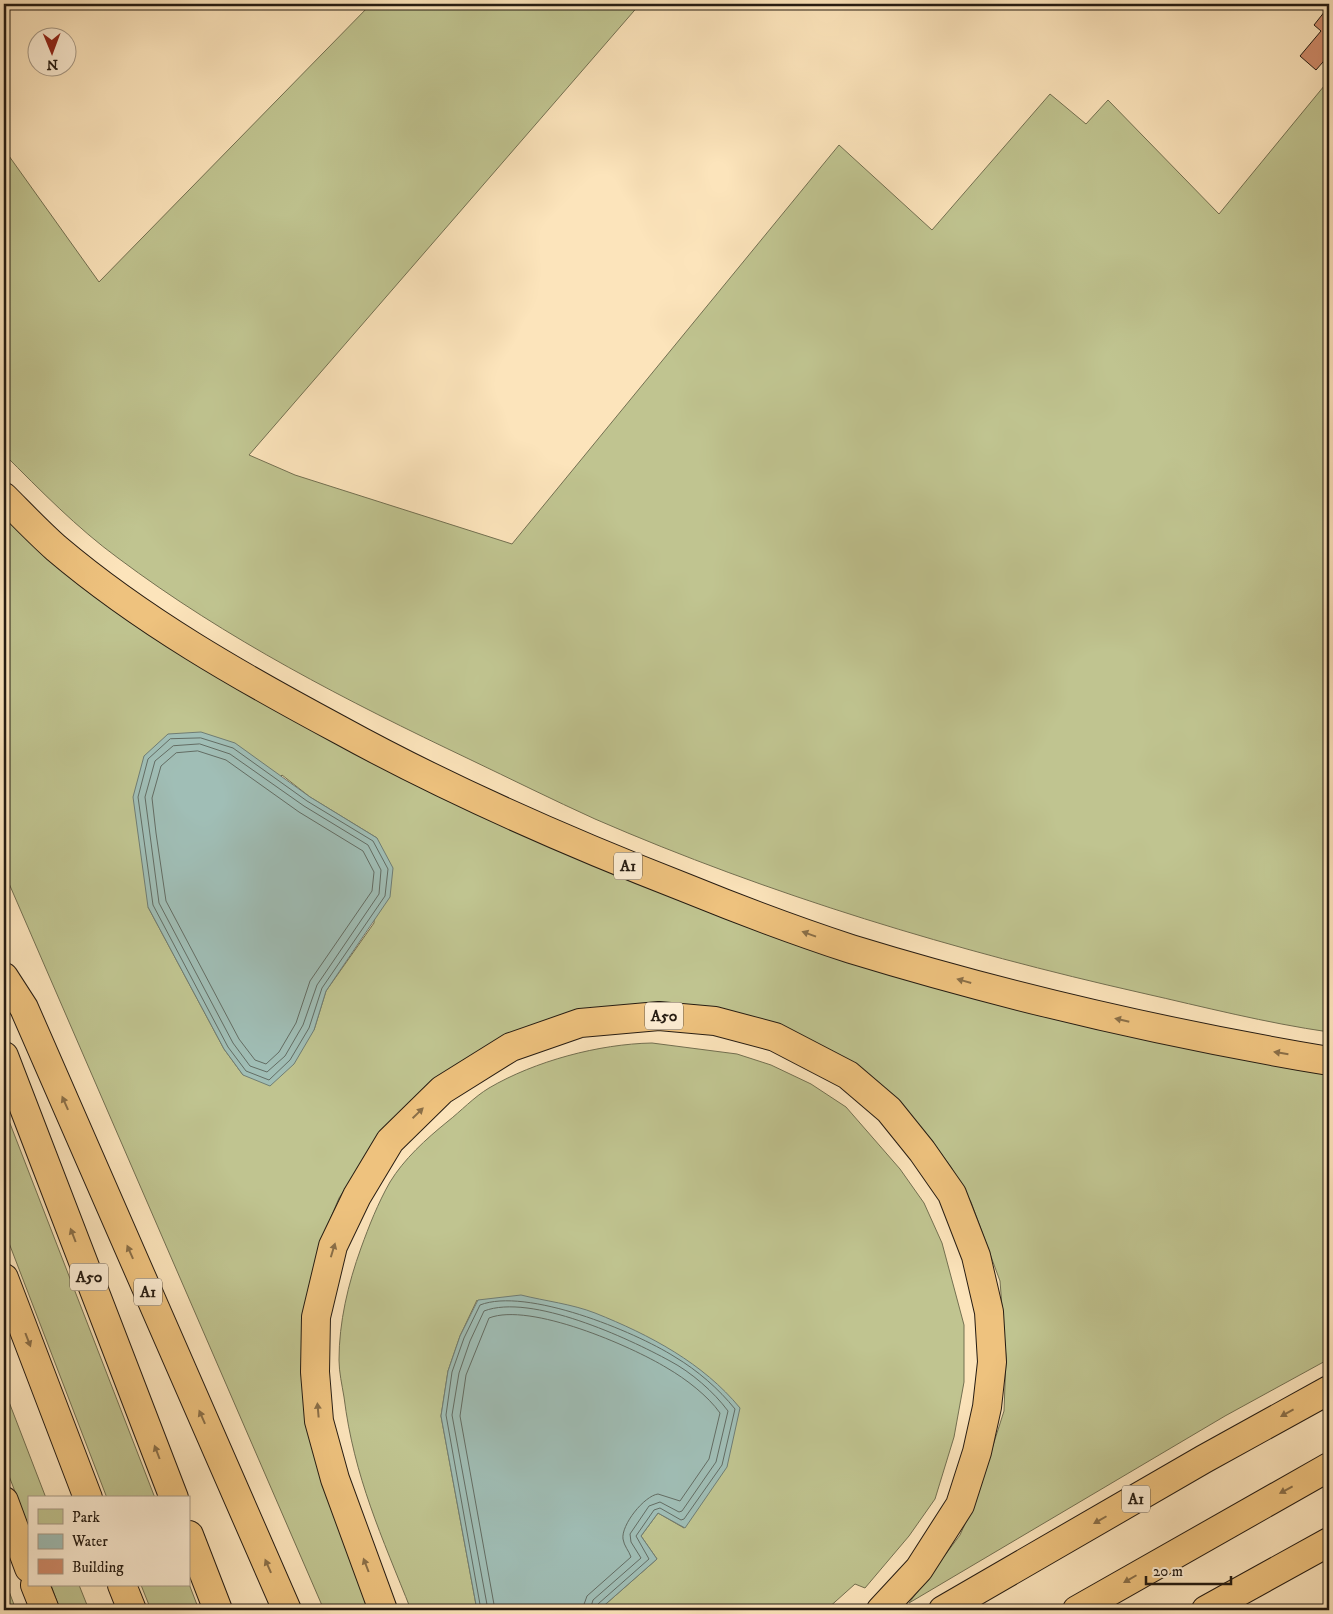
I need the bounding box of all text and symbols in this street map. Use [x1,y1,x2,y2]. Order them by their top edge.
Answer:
north arrow [28,28,78,78]
text: N [46,55,58,73]
road number: A1 [614,852,642,879]
one-way arrow [801,930,816,938]
one-way arrow [957,976,972,984]
road number: A50 [645,1002,683,1030]
one-way arrow [1114,1015,1130,1023]
one-way arrow [1273,1048,1289,1056]
one-way arrow [61,1096,69,1110]
one-way arrow [412,1107,424,1119]
one-way arrow [69,1228,76,1243]
one-way arrow [330,1242,337,1257]
one-way arrow [126,1245,134,1259]
road number: A50 [70,1264,108,1290]
road number: A1 [134,1278,162,1305]
one-way arrow [24,1333,32,1347]
one-way arrow [314,1401,322,1417]
one-way arrow [1280,1409,1293,1418]
one-way arrow [198,1410,206,1424]
one-way arrow [153,1444,161,1459]
road number: A1 [1122,1486,1150,1512]
one-way arrow [1279,1486,1293,1494]
legend [28,1496,190,1586]
text: Park [72,1508,101,1527]
one-way arrow [1093,1515,1106,1524]
text: Water [71,1532,108,1551]
scale bar [1146,1554,1230,1586]
one-way arrow [362,1557,370,1572]
text: Building [72,1558,124,1577]
one-way arrow [263,1559,271,1573]
text: 20 m [1153,1562,1183,1581]
one-way arrow [1123,1575,1137,1584]

